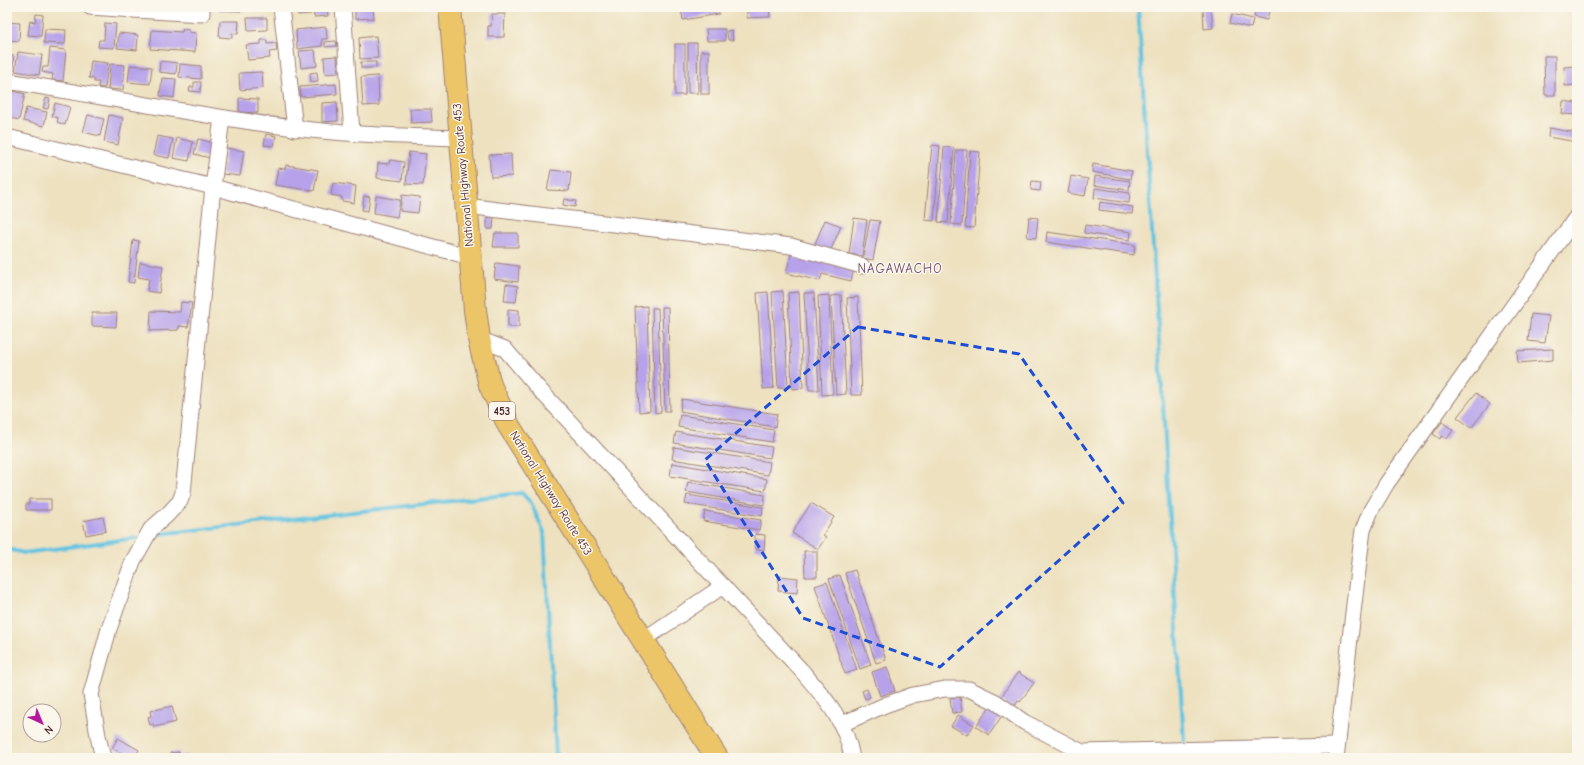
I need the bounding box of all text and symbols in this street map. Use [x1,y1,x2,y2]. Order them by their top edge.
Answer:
street label: National Highway Route 453 [450,103,476,247]
district label: NAGAWACHO [857,261,943,276]
road number: 453 [489,402,515,420]
street label: National Highway Route 453 [507,428,595,558]
north arrow [22,703,62,743]
text: N [41,723,56,737]

